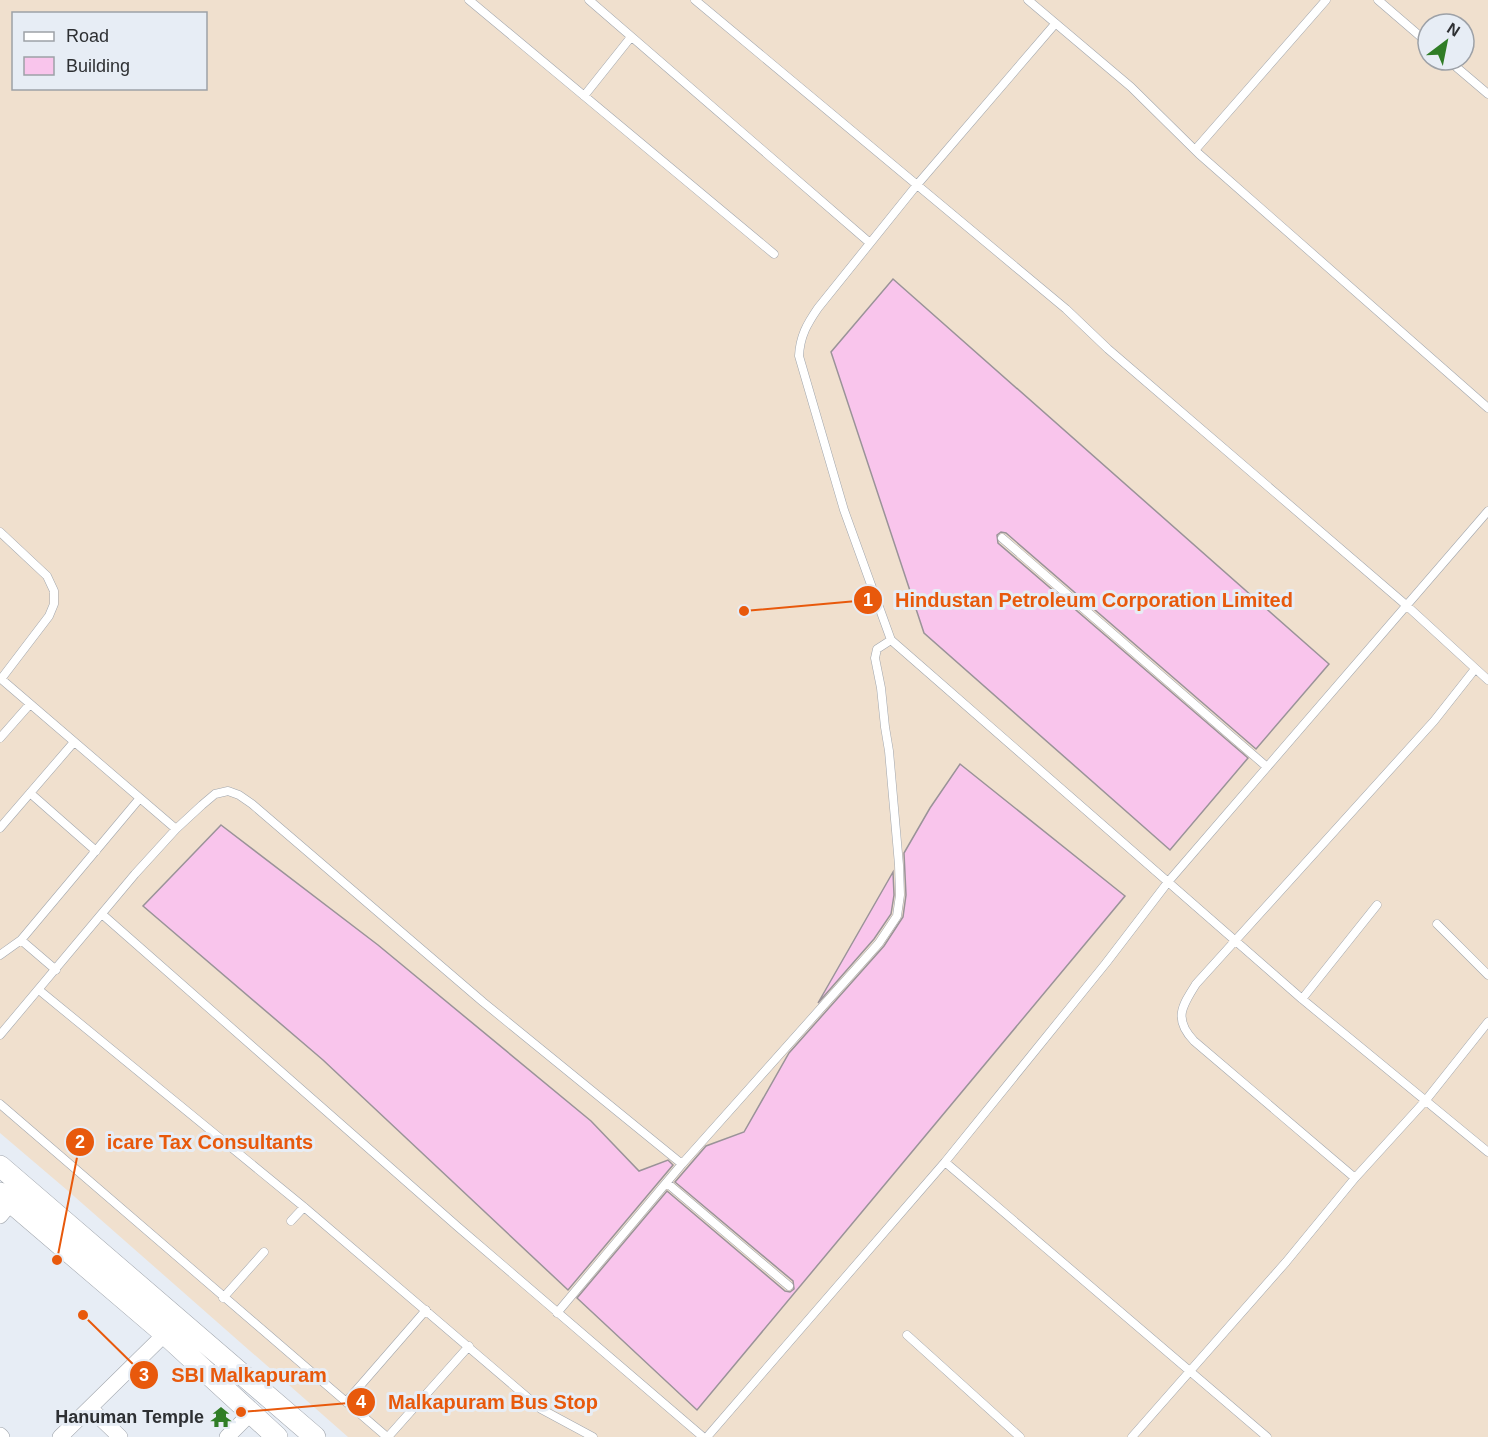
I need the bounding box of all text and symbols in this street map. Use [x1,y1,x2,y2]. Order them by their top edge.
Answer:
legend [12,12,207,90]
north arrow [1416,12,1476,72]
text: N [1444,19,1463,40]
text: Road [66,26,109,46]
text: Building [66,56,130,76]
callout: Hindustan Petroleum Corporation Limited [853,581,1304,619]
text: Hindustan Petroleum Corporation Limited [895,589,1293,611]
text: 1 [863,590,873,610]
callout: icare Tax Consultants [65,1123,326,1161]
text: icare Tax Consultants [107,1131,313,1153]
text: 2 [75,1132,85,1152]
callout: SBI Malkapuram [129,1356,339,1394]
text: SBI Malkapuram [171,1364,327,1386]
text: 3 [139,1365,149,1385]
callout: Malkapuram Bus Stop [346,1383,610,1421]
text: Malkapuram Bus Stop [388,1391,598,1413]
text: 4 [356,1392,366,1412]
temple icon: Hanuman Temple [209,1405,233,1429]
place label: Hanuman Temple [55,1407,204,1427]

